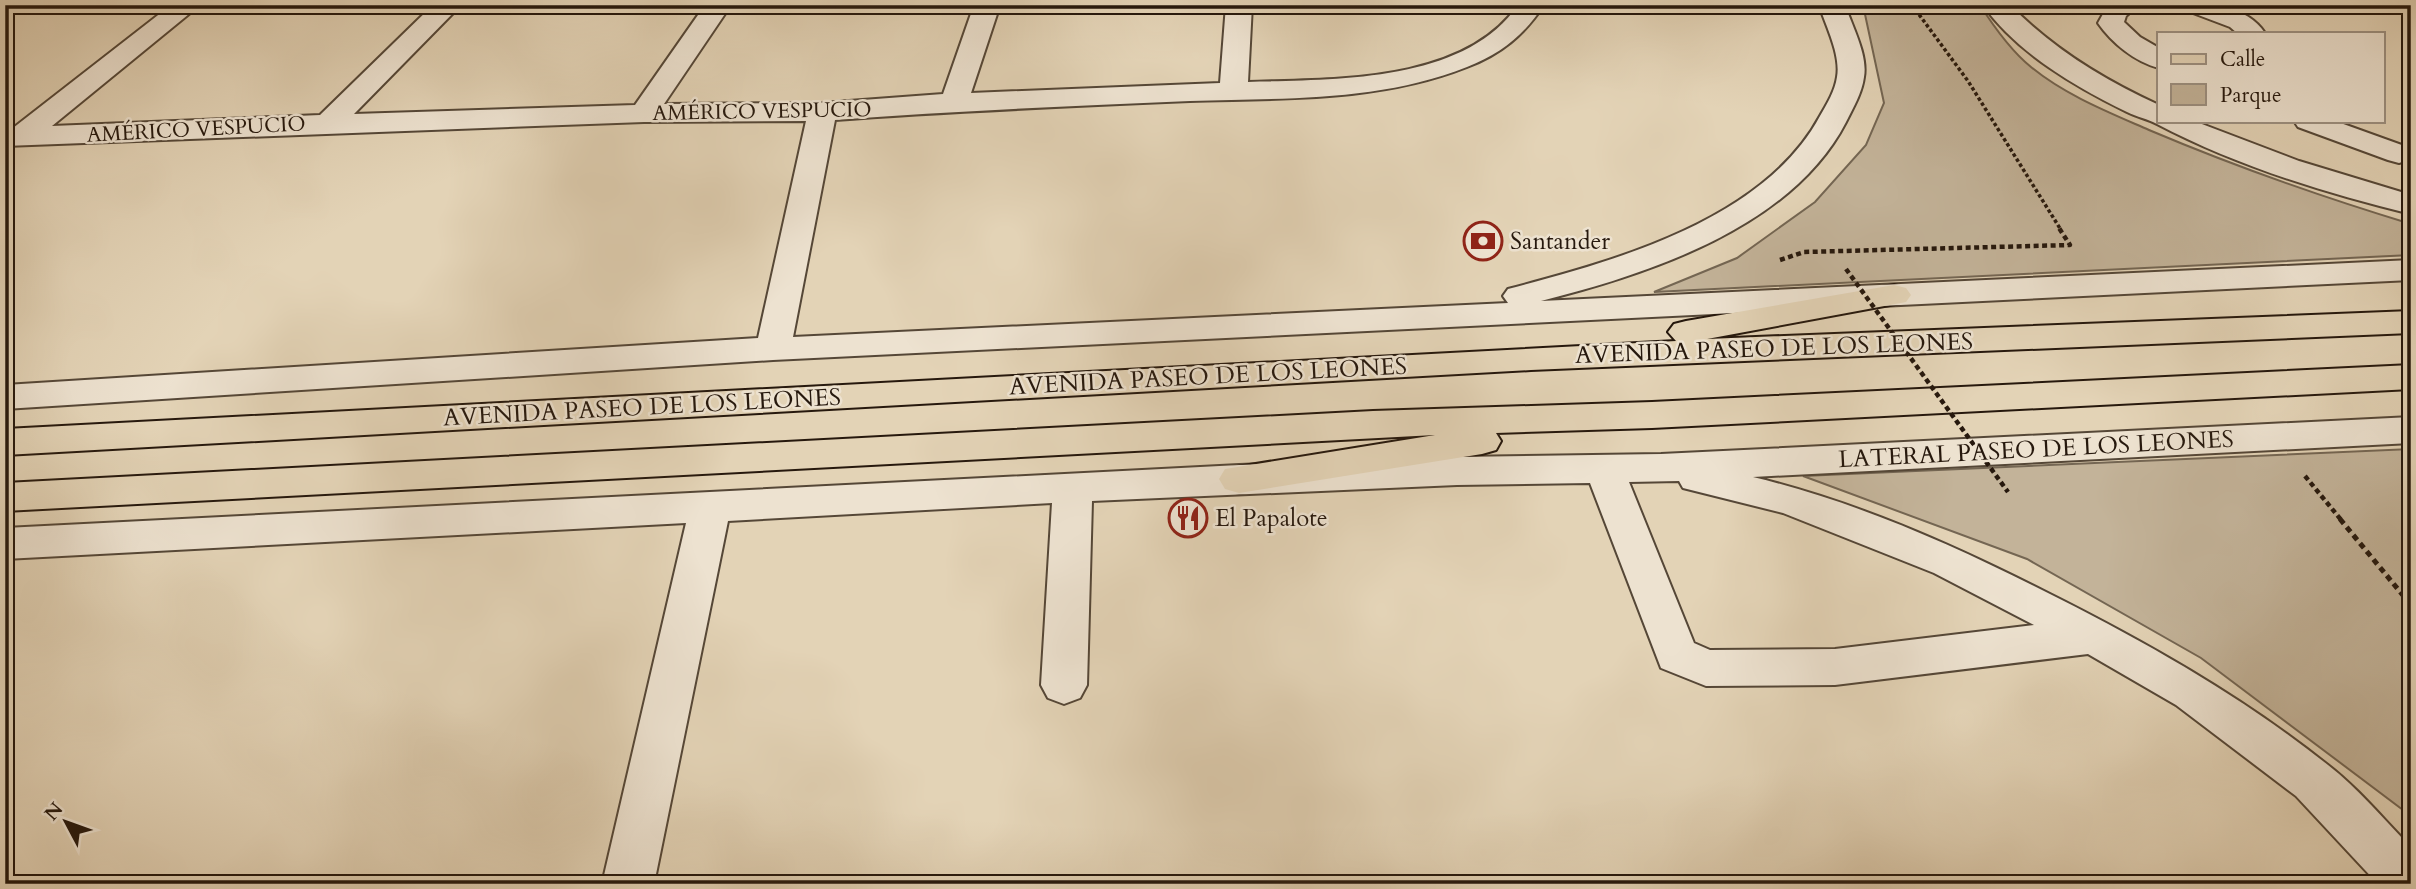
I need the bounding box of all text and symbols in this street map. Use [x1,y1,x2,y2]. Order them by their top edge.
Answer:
legend [2157,32,2384,122]
text: Calle [2220,45,2265,74]
text: Parque [2220,81,2281,110]
street label: AMÉRICO VESPUCIO [652,95,872,128]
street label: AMÉRICO VESPUCIO [86,109,306,150]
bank icon: Santander [1462,220,1504,262]
place label: Santander [1510,225,1610,258]
street label: AVENIDA PASEO DE LOS LEONES [1574,325,1974,372]
street label: AVENIDA PASEO DE LOS LEONES [1008,350,1408,403]
street label: AVENIDA PASEO DE LOS LEONES [442,381,842,434]
street label: LATERAL PASEO DE LOS LEONES [1838,423,2235,476]
restaurant icon: El Papalote [1167,497,1209,539]
place label: El Papalote [1215,502,1328,535]
north arrow [32,788,102,858]
text: N [39,796,69,826]

